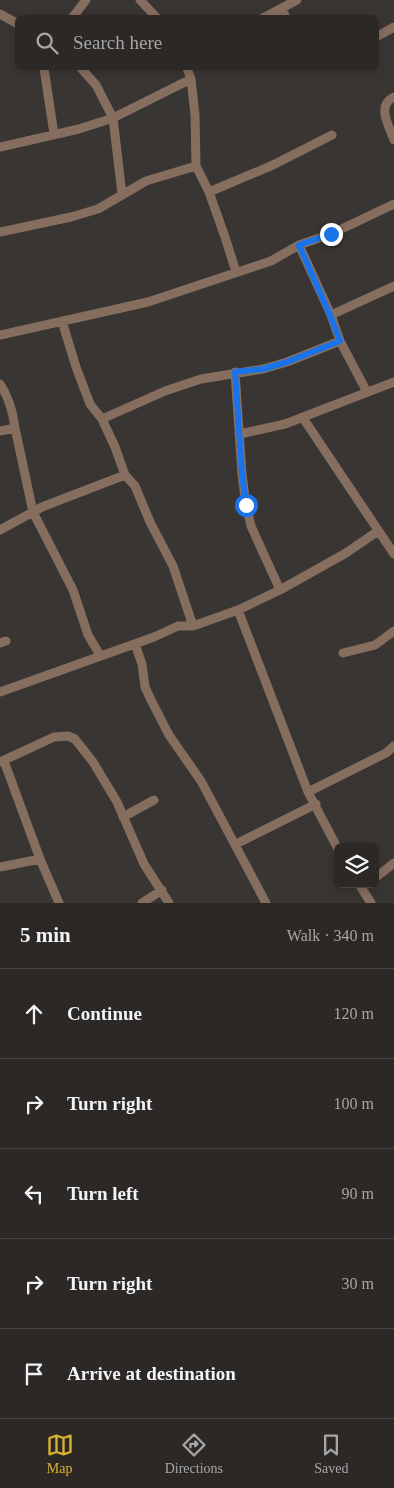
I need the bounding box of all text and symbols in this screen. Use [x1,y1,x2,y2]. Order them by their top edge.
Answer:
search box [15,15,379,70]
icon: search [33,29,61,57]
text: Search here [73,32,162,53]
route end [320,223,343,246]
route start [235,494,258,517]
map controls [334,843,379,888]
button: layers [334,843,379,888]
text: 5 min [20,923,71,947]
text: Walk · 340 m [287,927,374,944]
icon: ahead [20,1000,48,1028]
text: Continue [67,1003,142,1024]
text: 120 m [334,1005,374,1022]
icon: right [20,1090,48,1118]
text: Turn right [67,1093,152,1114]
text: 100 m [334,1095,374,1112]
icon: left [20,1180,48,1208]
text: Turn left [67,1183,139,1204]
text: 90 m [342,1185,374,1202]
icon: right [20,1270,48,1298]
text: Turn right [67,1273,152,1294]
text: 30 m [342,1275,374,1292]
icon: arrive [20,1360,48,1388]
text: Arrive at destination [67,1363,236,1384]
tab: Map [46,1431,74,1477]
tab: Directions [165,1431,223,1477]
tab: Saved [314,1431,348,1477]

